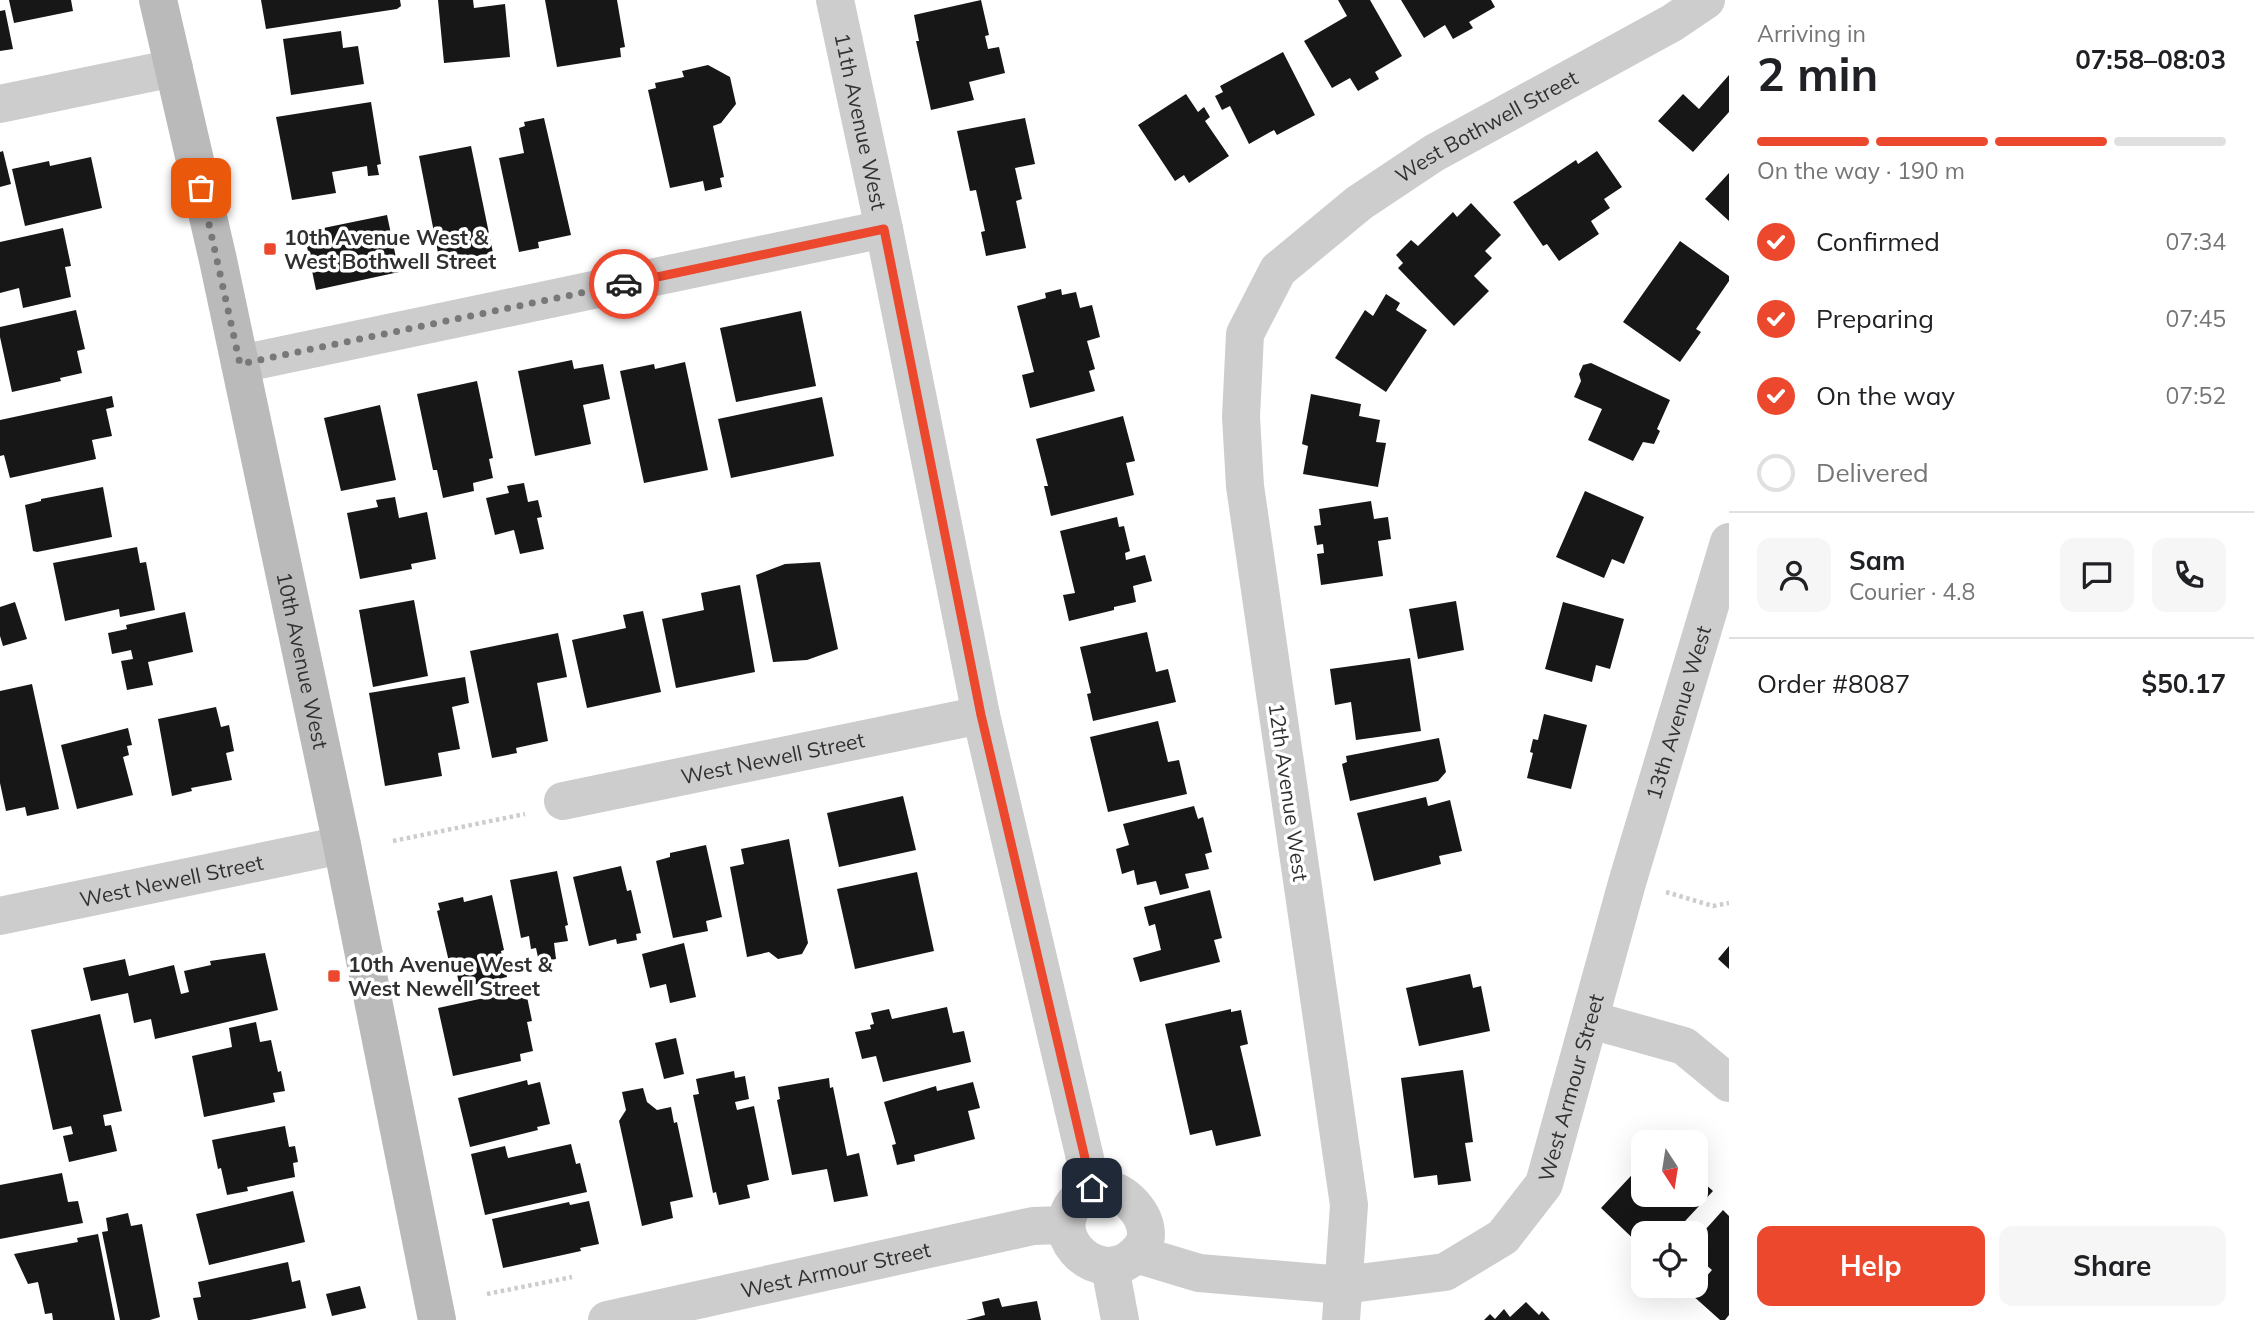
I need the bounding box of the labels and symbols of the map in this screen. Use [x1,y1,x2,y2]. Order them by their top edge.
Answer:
street label: 11th Avenue West [829,30,893,212]
street label: West Bothwell Street [1390,64,1582,188]
pin [171,158,231,218]
place label: 10th Avenue West & West Bothwell Street [284,224,496,274]
marker: 10th Avenue West & West Bothwell Street [262,241,278,257]
courier [589,249,659,319]
street label: 10th Avenue West [271,569,334,751]
street label: 13th Avenue West [1640,622,1716,803]
street label: 12th Avenue West [1264,701,1314,883]
street label: West Newell Street [678,726,867,789]
street label: West Newell Street [77,849,265,912]
place label: 10th Avenue West & West Newell Street [348,951,553,1001]
marker: 10th Avenue West & West Newell Street [326,968,342,984]
street label: West Armour Street [1532,991,1609,1184]
north arrow [1631,1130,1708,1208]
pin [1062,1158,1122,1218]
street label: West Armour Street [738,1236,933,1303]

